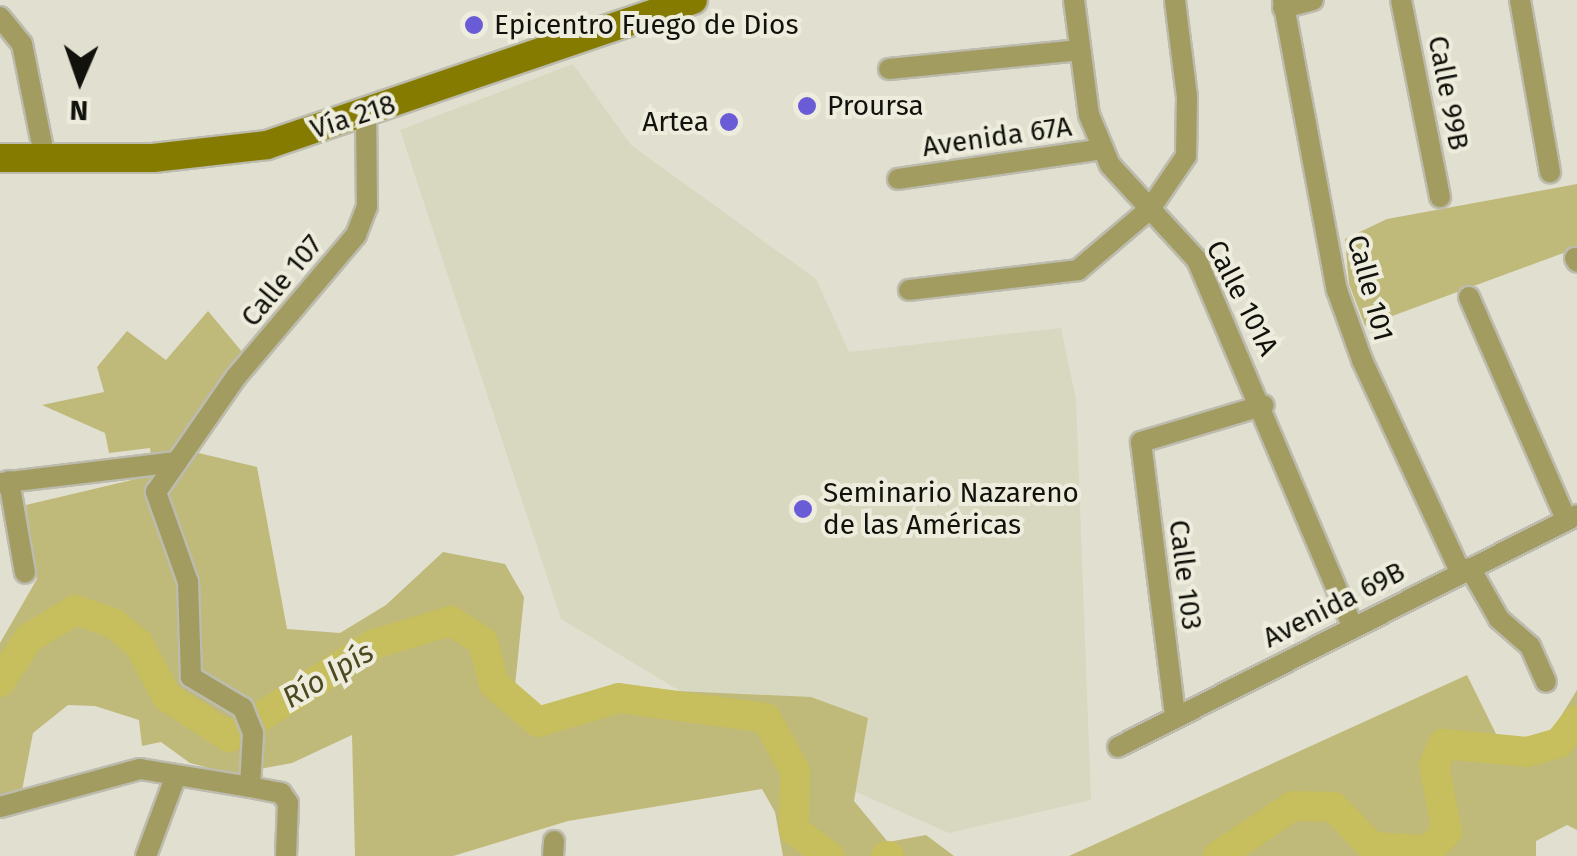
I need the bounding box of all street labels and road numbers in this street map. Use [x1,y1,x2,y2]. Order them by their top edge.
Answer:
street label: Calle 99B [1420,33,1476,153]
street label: Vía 218 [306,88,400,146]
street label: Avenida 67A [920,110,1074,164]
street label: Calle 107 [234,228,330,334]
street label: Calle 101 [1340,231,1400,345]
street label: Calle 101A [1199,235,1285,361]
street label: Calle 103 [1162,518,1208,632]
street label: Avenida 69B [1257,555,1411,655]

